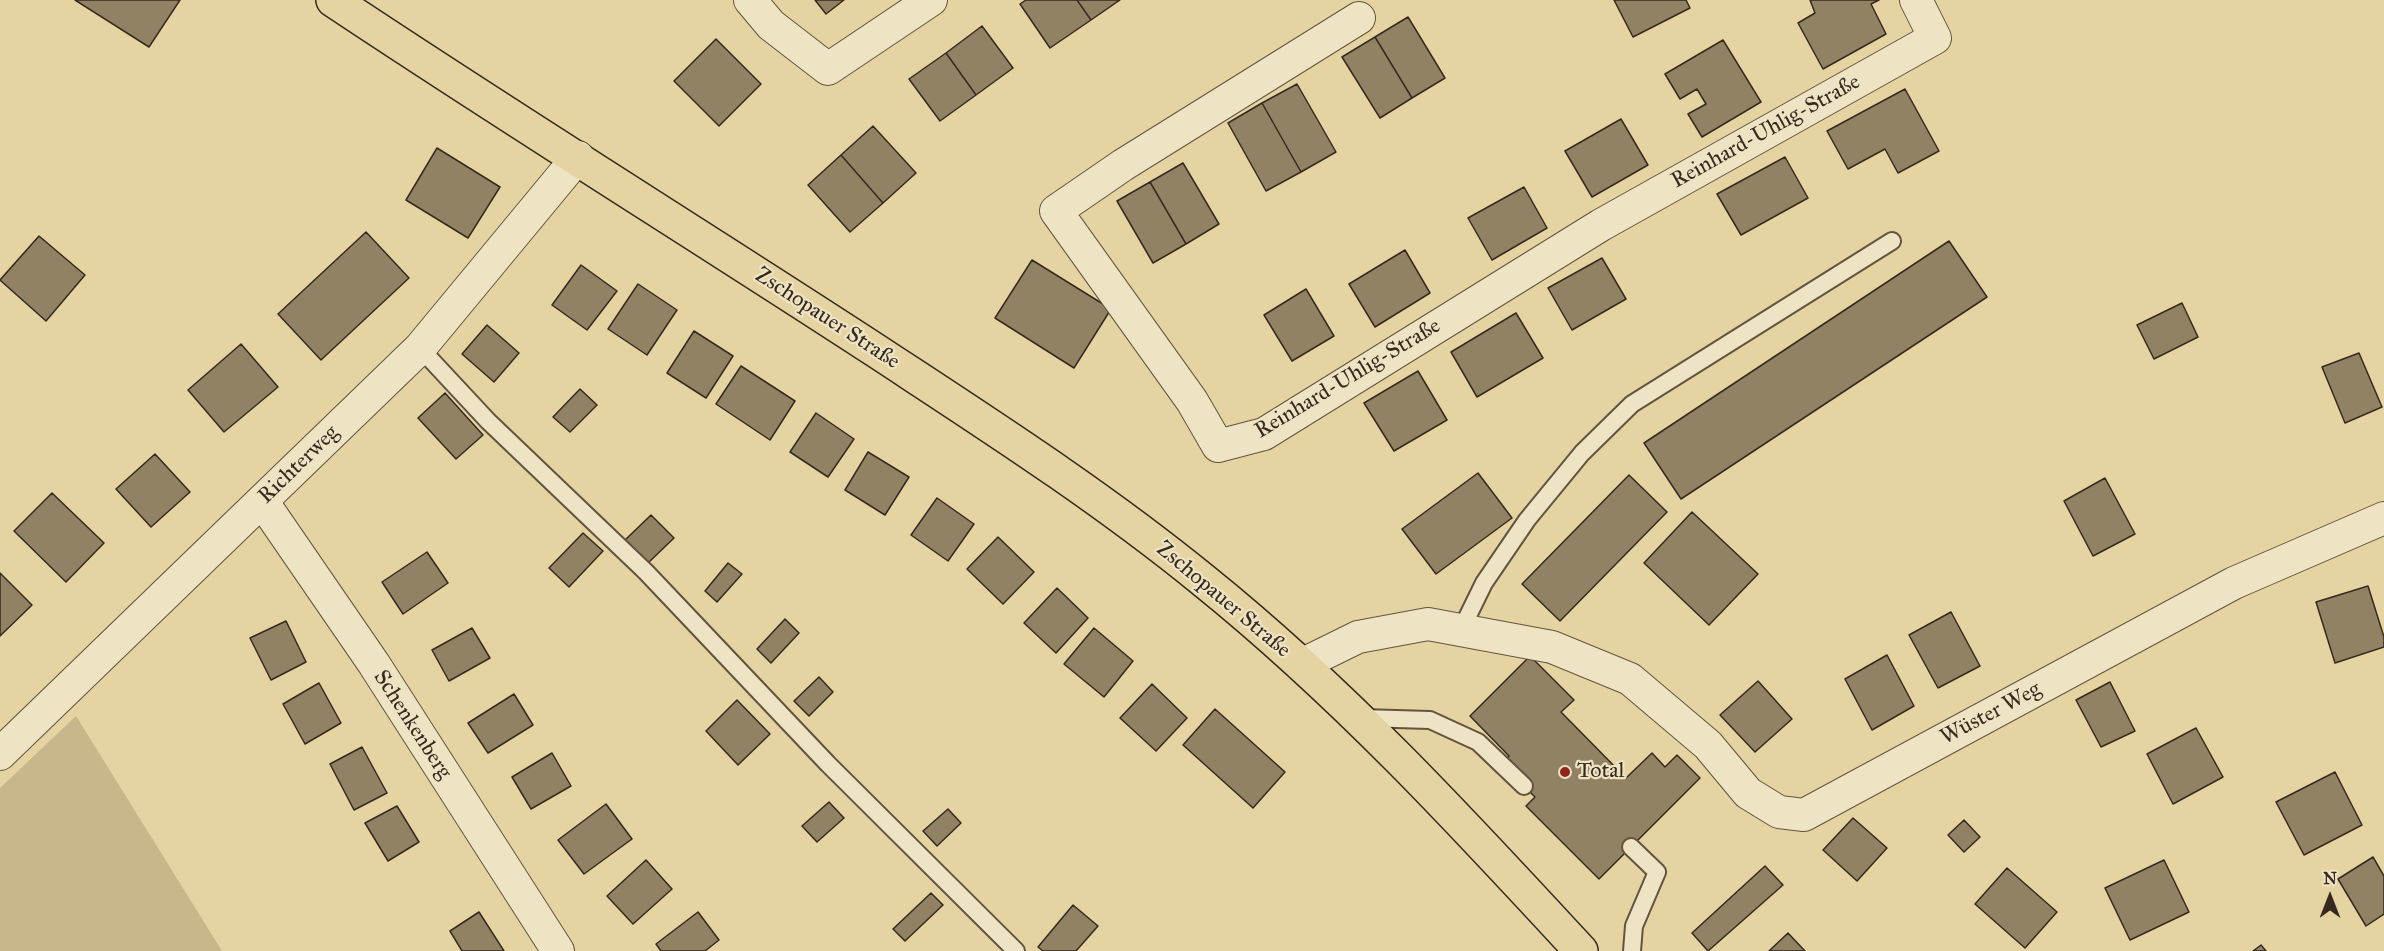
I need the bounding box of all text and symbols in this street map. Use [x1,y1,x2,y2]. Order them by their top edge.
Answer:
street label: Reinhard-Uhlig-Straße [1667,69,1865,195]
street label: Zschopauer Straße [750,262,904,376]
street label: Reinhard-Uhlig-Straße [1250,313,1446,445]
street label: Richterweg [253,420,345,510]
street label: Zschopauer Straße [1150,536,1296,664]
street label: Schenkenberg [367,666,457,784]
street label: Wüster Weg [1936,677,2046,751]
place label: Total [1577,759,1625,785]
marker: Total [1558,765,1572,779]
north arrow [2300,867,2360,927]
text: N [2323,869,2337,888]

